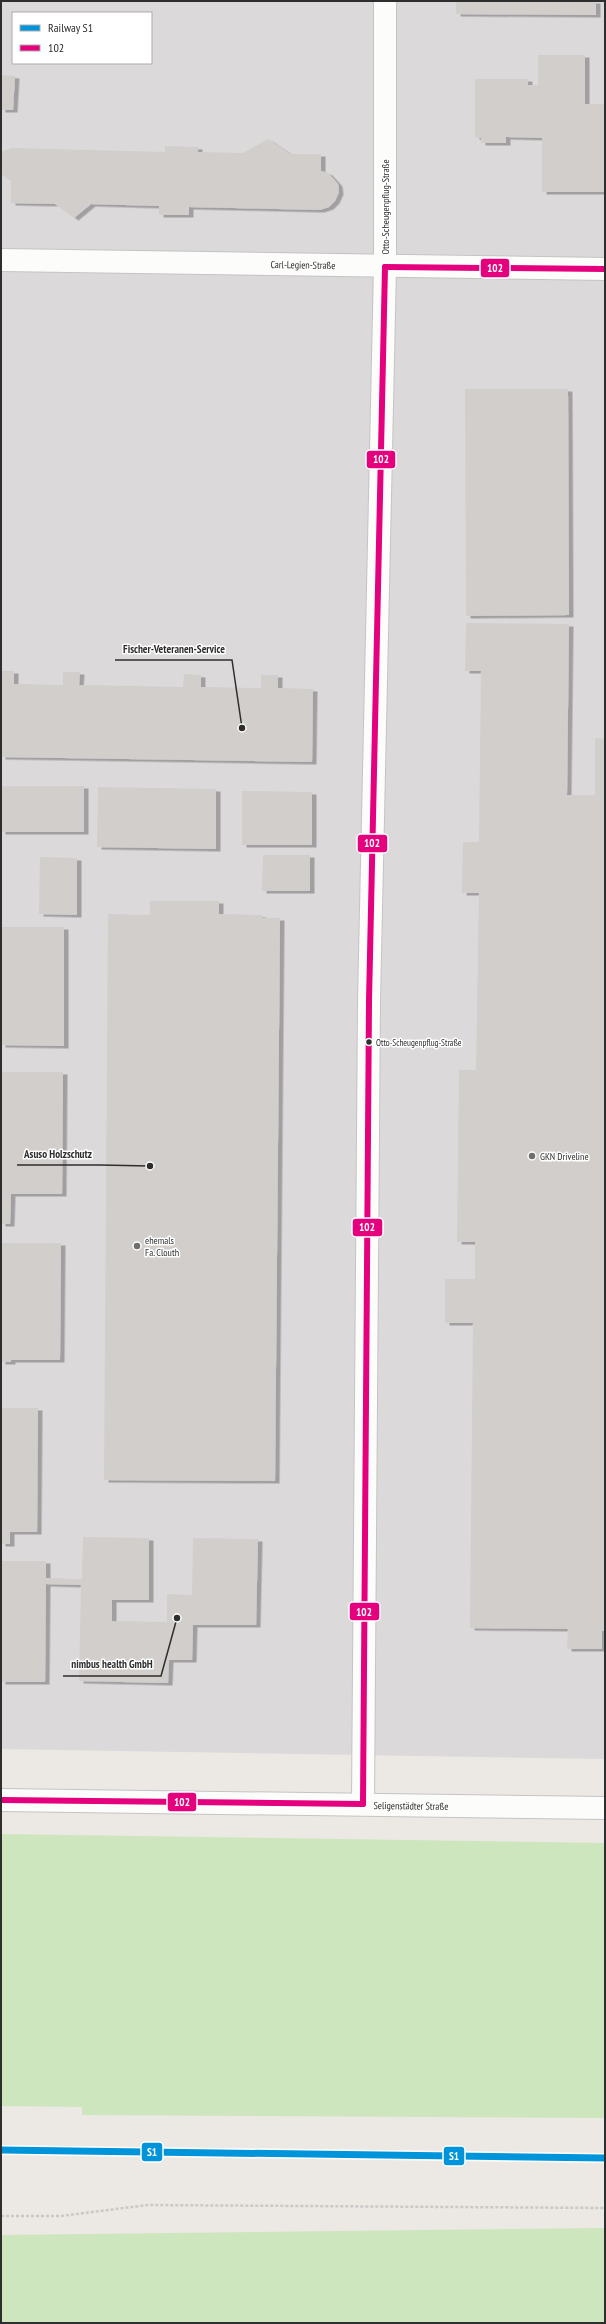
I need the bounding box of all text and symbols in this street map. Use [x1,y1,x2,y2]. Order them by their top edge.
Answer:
legend [12,12,152,64]
text: Railway S1 [48,20,93,35]
text: 102 [48,40,64,55]
street label: Otto-Scheugenpflug-Straße [379,159,392,255]
street label: Carl-Legien-Straße [270,258,336,271]
line badge: 102 [480,258,510,278]
text: 102 [487,261,503,275]
line badge: 102 [366,450,396,469]
text: 102 [373,452,389,466]
callout: Fischer-Veteranen-Service [115,637,232,660]
text: Fischer-Veteranen-Service [123,642,225,656]
line badge: 102 [357,834,388,853]
text: 102 [364,836,380,850]
marker: Otto-Scheugenpflug-Straße [364,1037,374,1047]
place label: Otto-Scheugenpflug-Straße [376,1037,462,1048]
callout: Asuso Holzschutz [17,1142,100,1165]
text: Asuso Holzschutz [23,1147,92,1161]
place label: GKN Driveline [540,1150,589,1163]
marker: GKN Driveline [527,1151,537,1161]
line badge: 102 [352,1218,383,1237]
text: 102 [359,1220,375,1234]
place label: ehemals Fa. Clouth [145,1234,179,1259]
marker: ehemals Fa. Clouth [132,1241,142,1251]
line badge: 102 [349,1602,380,1621]
text: 102 [356,1605,372,1619]
callout: nimbus health GmbH [63,1653,161,1676]
text: nimbus health GmbH [71,1657,153,1671]
line badge: 102 [167,1792,197,1812]
text: 102 [174,1795,190,1809]
street label: Seligenstädter Straße [373,1798,448,1812]
line badge: S1 [141,2142,163,2162]
text: S1 [147,2145,157,2159]
line badge: S1 [443,2146,465,2166]
text: S1 [449,2149,459,2163]

